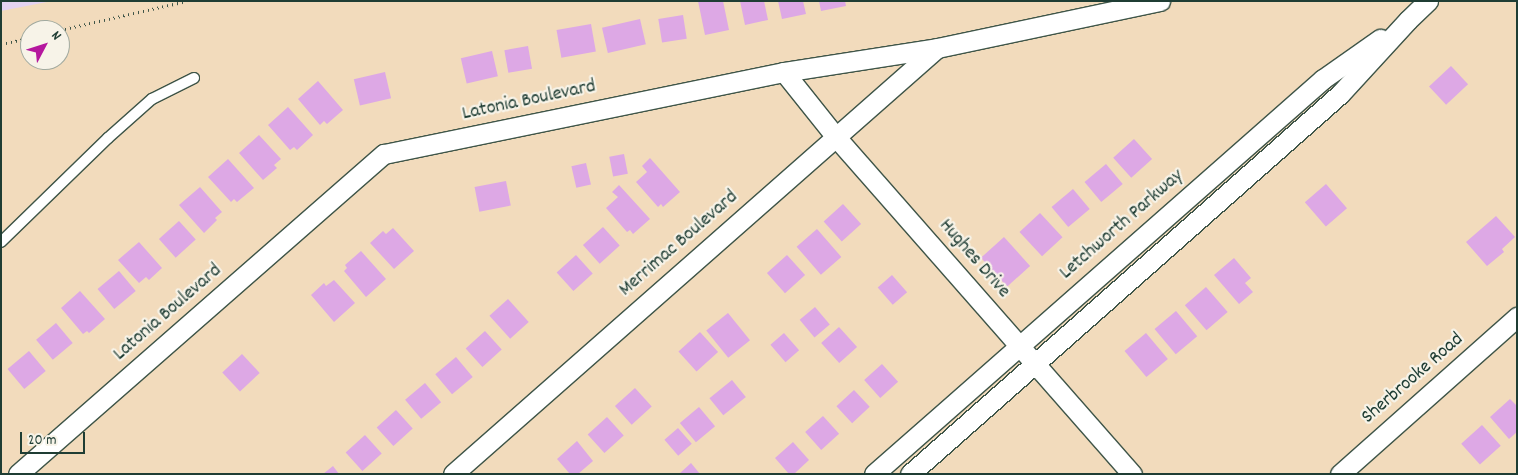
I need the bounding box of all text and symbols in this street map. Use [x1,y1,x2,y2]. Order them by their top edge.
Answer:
north arrow [20,20,70,70]
text: N [46,27,66,45]
street label: Latonia Boulevard [460,75,598,127]
street label: Letchworth Parkway [1055,165,1189,285]
street label: Merrimac Boulevard [615,186,743,302]
street label: Hughes Drive [933,214,1015,304]
street label: Latonia Boulevard [109,259,227,367]
street label: Sherbrooke Road [1357,328,1469,430]
scale bar [22,422,88,454]
text: 20 m [28,430,56,452]

